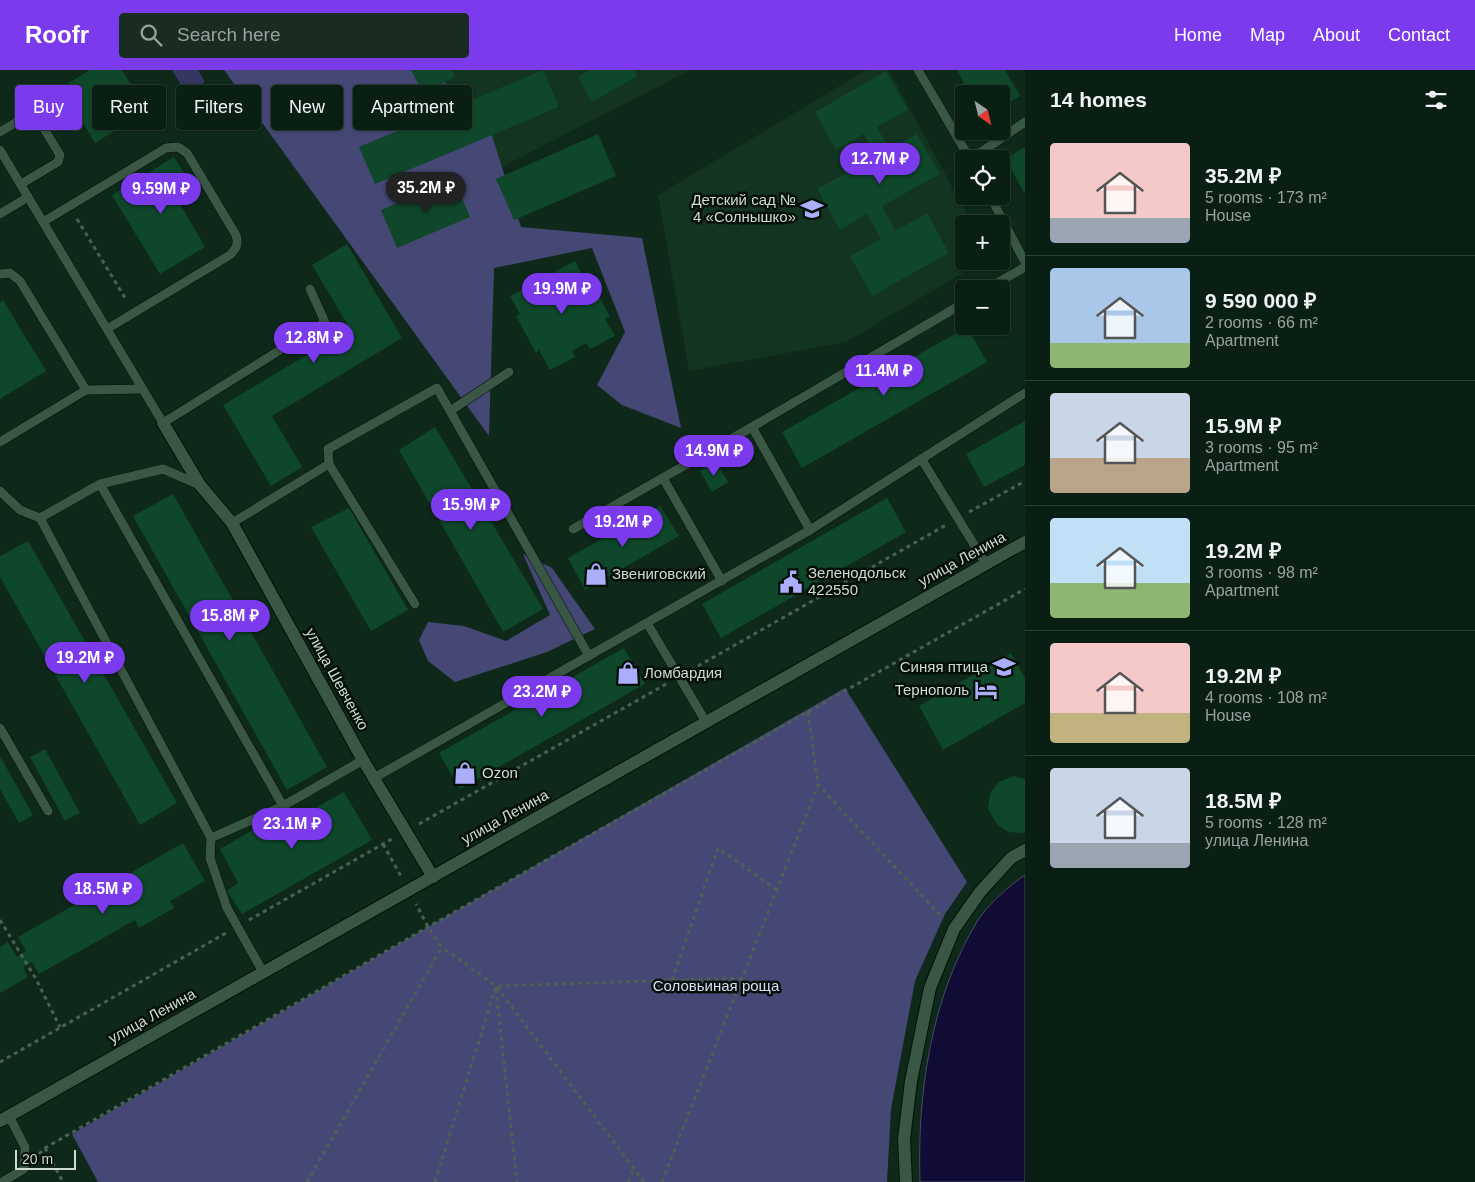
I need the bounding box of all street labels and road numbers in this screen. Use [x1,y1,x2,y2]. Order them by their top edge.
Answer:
street label: улица Ленина [915,527,1009,589]
street label: улица Шевченко [302,625,373,733]
street label: улица Ленина [458,785,552,847]
street label: улица Ленина [105,984,199,1046]

